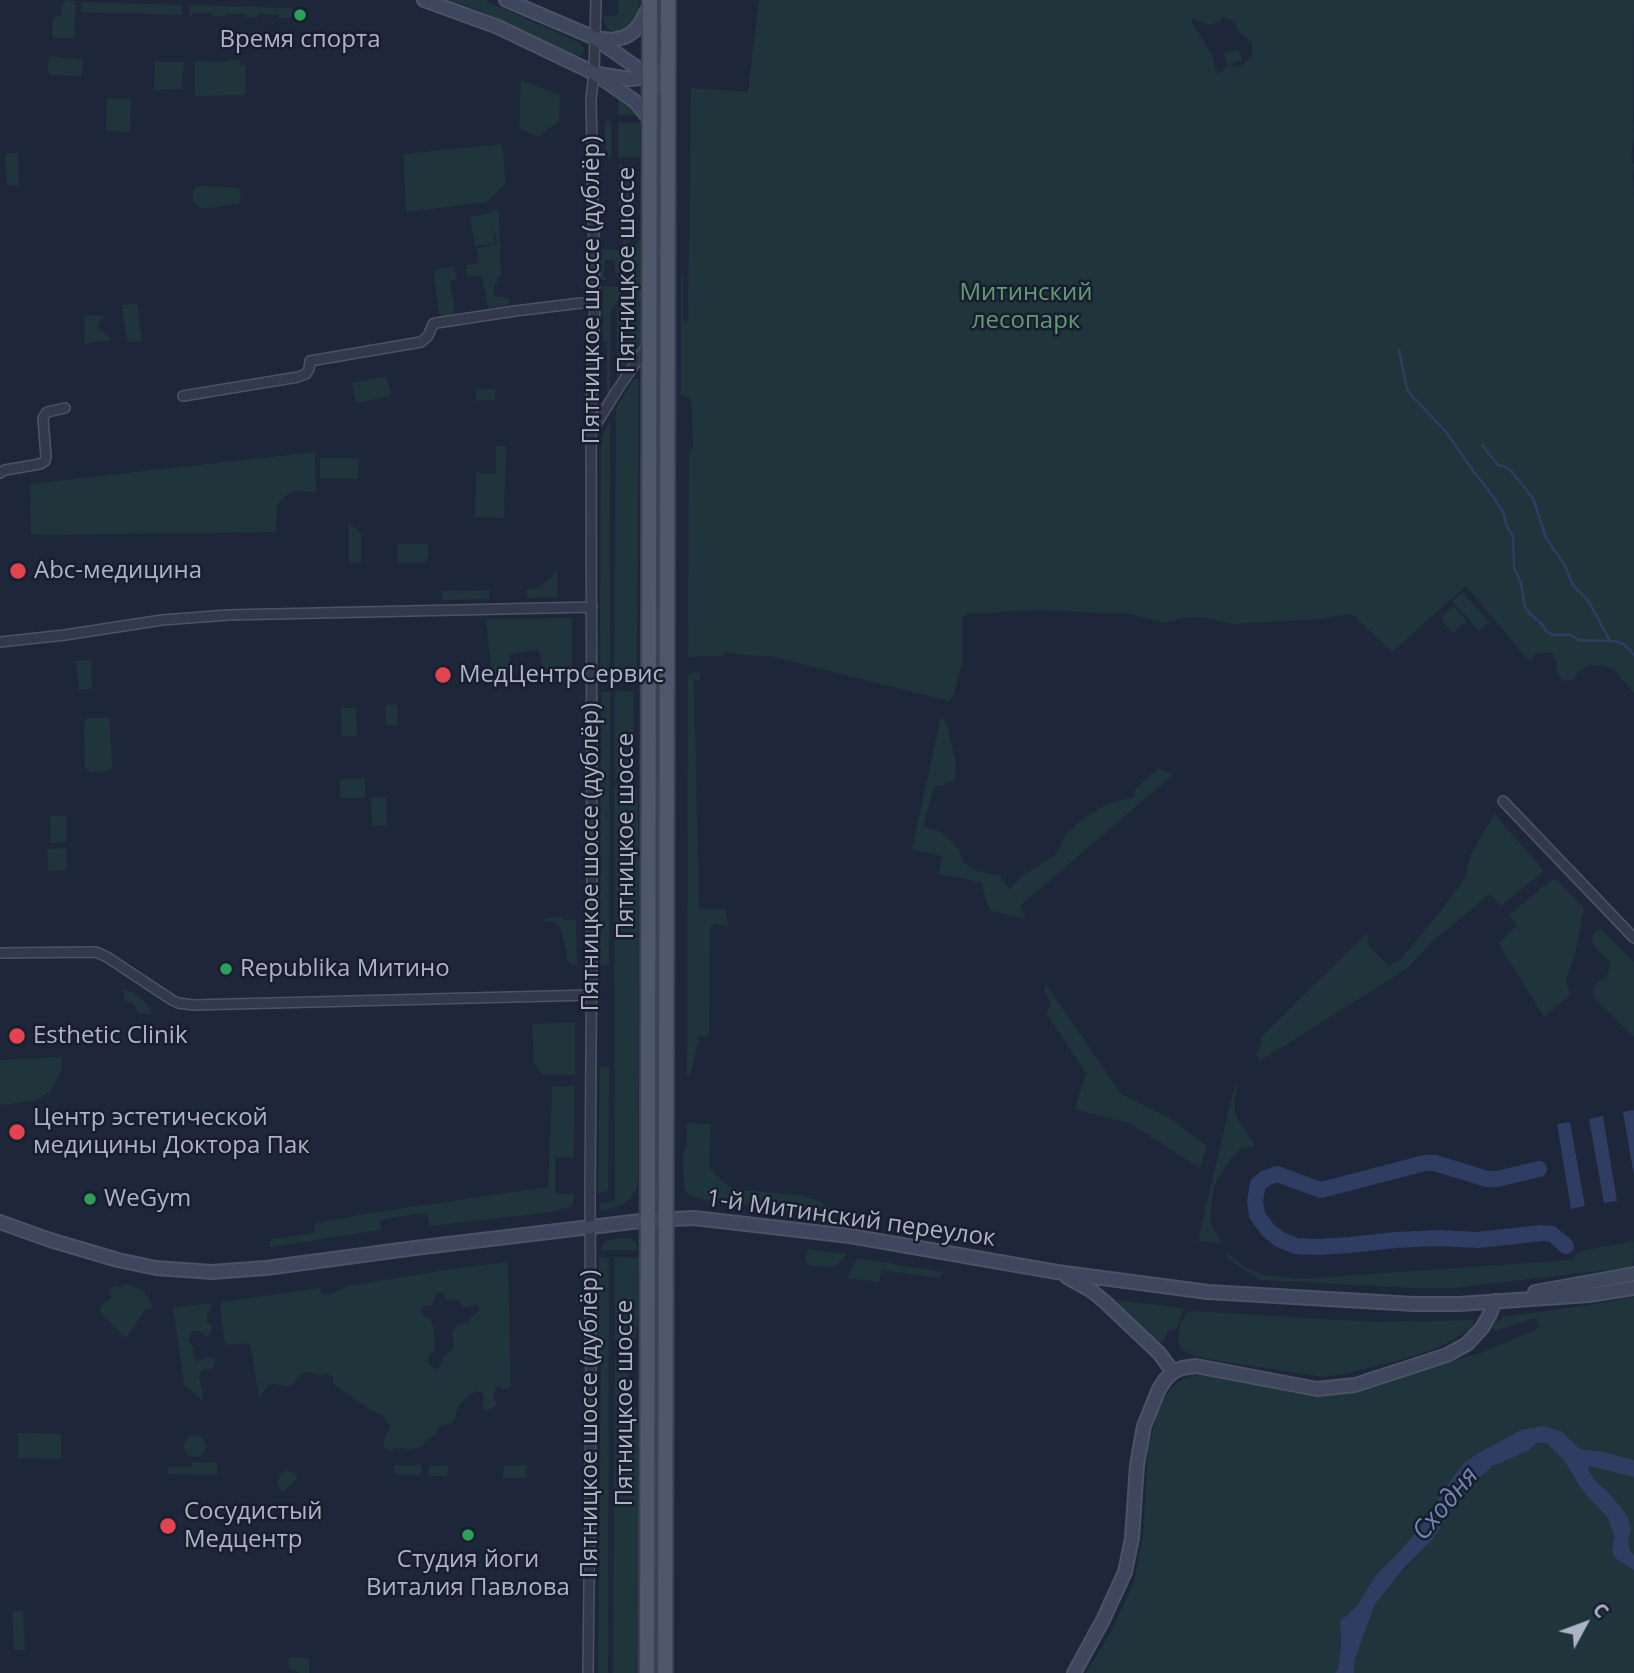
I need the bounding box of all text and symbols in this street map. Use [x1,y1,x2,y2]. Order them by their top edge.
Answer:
marker: Время спорта [292,7,308,23]
place label: Время спорта [220,26,380,54]
street label: Пятницкое шоссе (дублёр) [578,136,606,444]
street label: Пятницкое шоссе [613,167,641,373]
park label: Митинский лесопарк [960,279,1092,335]
place label: Abc-медицина [34,557,202,585]
marker: Abc-медицина [8,561,28,581]
place label: МедЦентрСервис [459,661,664,689]
marker: МедЦентрСервис [433,665,453,685]
street label: Пятницкое шоссе (дублёр) [577,703,605,1011]
street label: Пятницкое шоссе [612,733,640,939]
place label: Republika Митино [240,955,450,983]
marker: Republika Митино [218,961,234,977]
place label: Esthetic Clinik [33,1022,187,1050]
marker: Esthetic Clinik [7,1026,27,1046]
place label: Центр эстетической медицины Доктора Пак [33,1104,310,1160]
marker: Центр эстетической медицины Доктора Пак [7,1122,27,1142]
street label: 1-й Митинский переулок [705,1184,997,1254]
place label: WeGym [104,1185,191,1213]
marker: WeGym [82,1191,98,1207]
street label: Пятницкое шоссе (дублёр) [576,1270,604,1578]
street label: Пятницкое шоссе [611,1300,639,1506]
water label: Сходня [1406,1461,1486,1547]
place label: Сосудистый Медцентр [184,1498,323,1554]
marker: Сосудистый Медцентр [158,1516,178,1536]
marker: Студия йоги Виталия Павлова [460,1527,476,1543]
place label: Студия йоги Виталия Павлова [366,1546,570,1602]
north arrow [1550,1589,1620,1659]
text: С [1587,1597,1615,1623]

